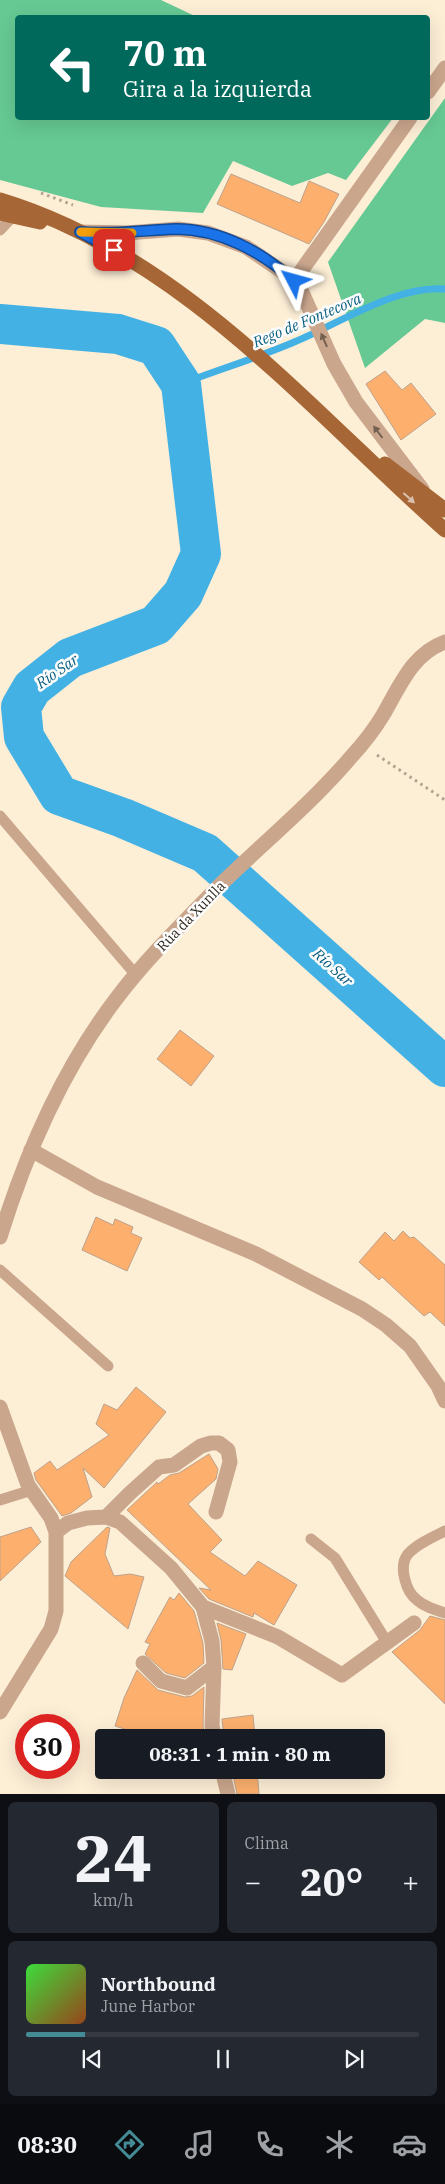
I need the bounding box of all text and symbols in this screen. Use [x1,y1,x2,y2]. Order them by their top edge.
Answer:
text: 70 m [123,30,207,76]
icon: left [40,35,105,100]
text: Gira a la izquierda [123,74,312,103]
pin [93,229,135,271]
icon: arrive [100,236,128,264]
position arrow [267,254,319,306]
water label: Rego de Fontecova [249,288,365,352]
one-way arrow [319,333,327,347]
one-way arrow [373,426,384,439]
one-way arrow [402,492,414,504]
water label: Río Sar [31,649,82,693]
street label: Rúa da Xunlla [153,877,229,955]
water label: Río Sar [308,943,357,990]
speed limit sign: 30 [15,1714,80,1779]
text: 08:31 · 1 min · 80 m [149,1742,331,1766]
text: 24 [74,1815,152,1900]
text: Clima [245,1833,289,1853]
text: 20° [300,1857,363,1906]
text: − [245,1863,261,1900]
text: + [402,1863,419,1900]
text: km/h [93,1890,133,1910]
text: Northbound [101,1972,216,1996]
text: June Harbor [101,1996,195,2016]
icon: previous [78,2045,106,2073]
icon: pause [209,2045,237,2073]
icon: next [340,2045,368,2073]
icon: directions [112,2127,147,2162]
icon: music [182,2127,217,2162]
icon: phone [252,2127,287,2162]
icon: climate [322,2127,357,2162]
icon: car [392,2127,427,2162]
text: 08:30 [18,2130,77,2159]

